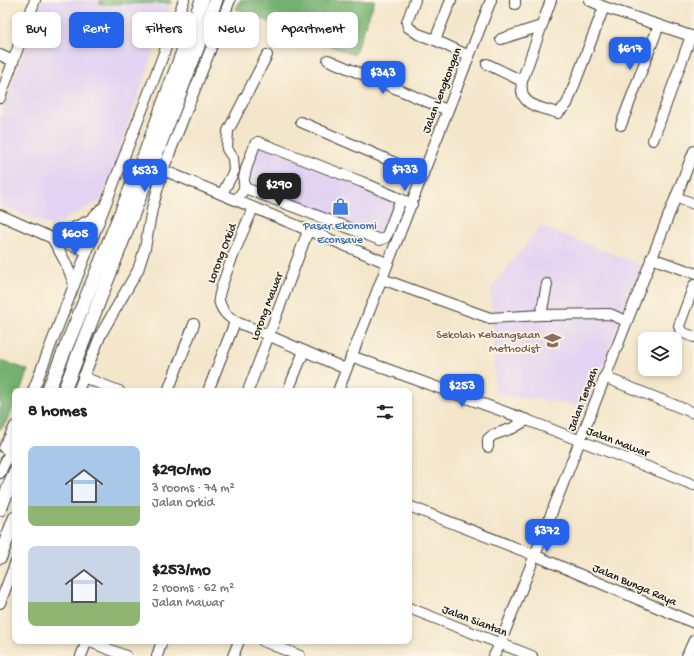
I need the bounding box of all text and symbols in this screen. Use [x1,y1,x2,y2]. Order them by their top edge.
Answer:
chip: Buy [12,12,61,48]
chip: Rent [69,12,124,48]
chip: Filters [132,12,196,48]
chip: New [204,12,259,48]
chip: Apartment [267,12,358,48]
pin: $617 [606,37,654,71]
text: $617 [618,42,642,57]
street label: Jalan Lengkongan [420,46,466,135]
pin: $343 [359,61,407,95]
text: $343 [370,66,396,81]
pin: $733 [381,158,429,192]
pin: $533 [121,159,169,193]
text: $733 [392,163,418,178]
text: $533 [132,164,158,179]
pin: $290 [255,173,303,207]
text: $290 [266,178,292,193]
shop icon: Pasar Ekonomi Econsave [330,196,350,216]
place label: Pasar Ekonomi Econsave [302,220,377,248]
street label: Lorong Orkid [205,221,241,286]
pin: $605 [51,222,99,256]
text: $605 [62,227,88,242]
street label: Lorong Mawar [248,269,288,343]
place label: Sekolah Kebangsaan Methodist [436,329,541,357]
school or university icon: Sekolah Kebangsaan Methodist [543,331,563,351]
map controls [638,332,682,376]
button: layers [638,332,682,376]
street label: Jalan Tengah [565,365,603,434]
pin: $253 [438,374,486,408]
text: $253 [449,379,475,394]
icon: filters [374,401,396,423]
text: 8 homes [28,402,86,422]
street label: Jalan Mawar [584,424,652,462]
text: $290/mo [152,461,211,481]
icon: home [60,462,108,510]
text: 3 rooms · 74 m² [152,481,235,496]
text: Jalan Orkid [152,496,214,511]
pin: $372 [523,519,571,553]
text: $372 [534,524,560,539]
text: $253/mo [152,561,211,581]
icon: home [60,562,108,610]
street label: Jalan Bunga Raya [590,562,679,610]
text: 2 rooms · 62 m² [152,581,234,596]
text: Jalan Mawar [152,596,224,611]
street label: Jalan Siantan [440,603,509,641]

